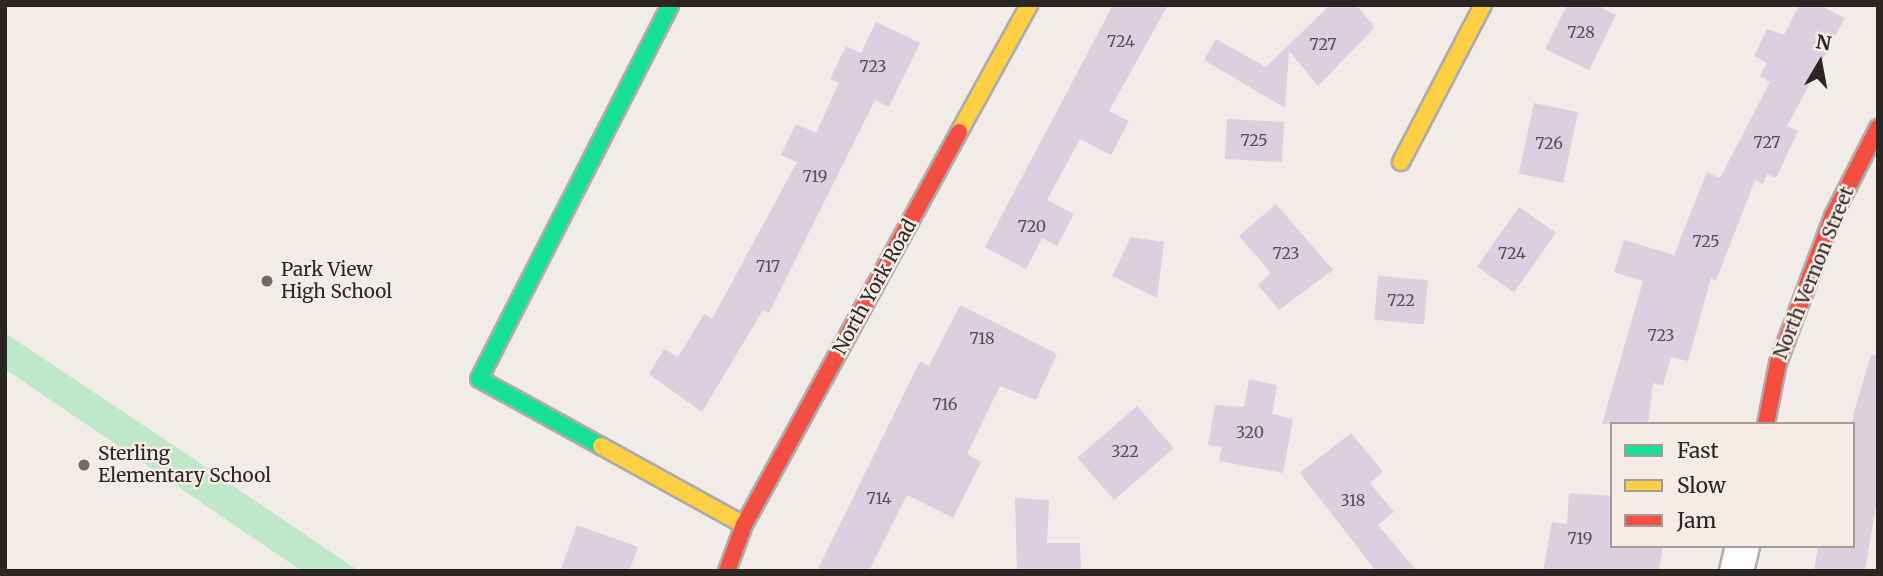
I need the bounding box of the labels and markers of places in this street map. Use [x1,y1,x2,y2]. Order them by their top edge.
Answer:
place label: Park View High School [281,259,392,303]
marker: Park View High School [259,273,275,289]
place label: Sterling Elementary School [98,443,271,487]
marker: Sterling Elementary School [76,457,92,473]

